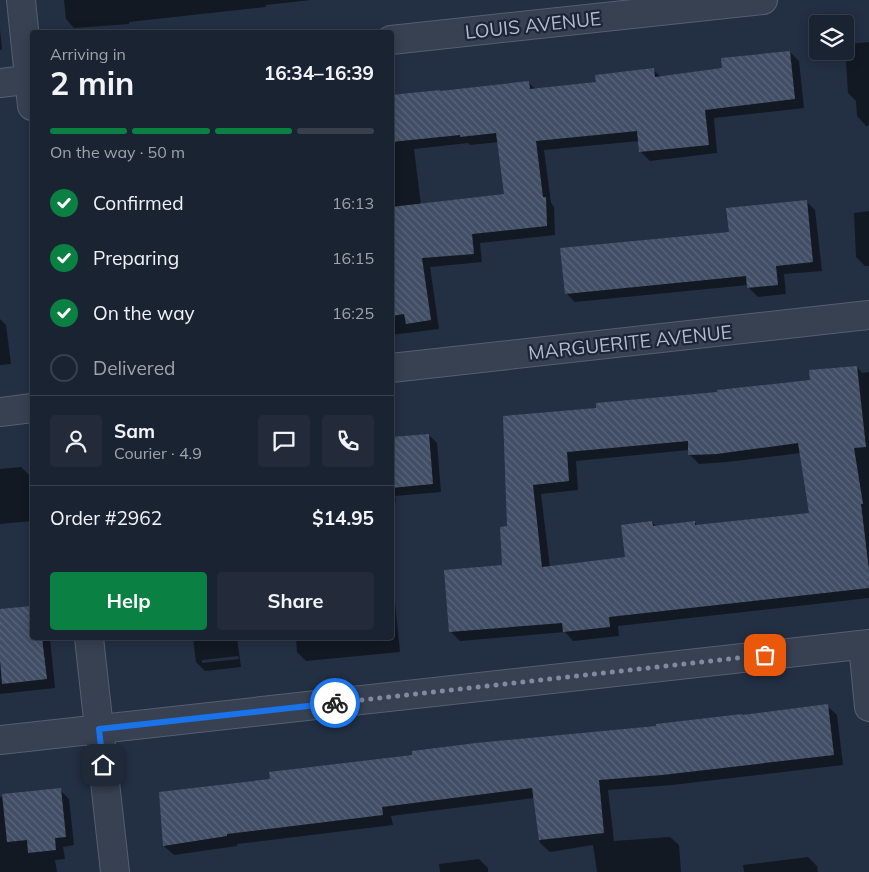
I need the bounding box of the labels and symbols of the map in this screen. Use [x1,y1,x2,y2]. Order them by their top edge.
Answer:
street label: LOUIS AVENUE [464,6,602,44]
street label: MARGUERITE AVENUE [527,319,733,365]
pin [744,634,786,676]
courier [310,678,360,728]
pin [82,744,124,786]

